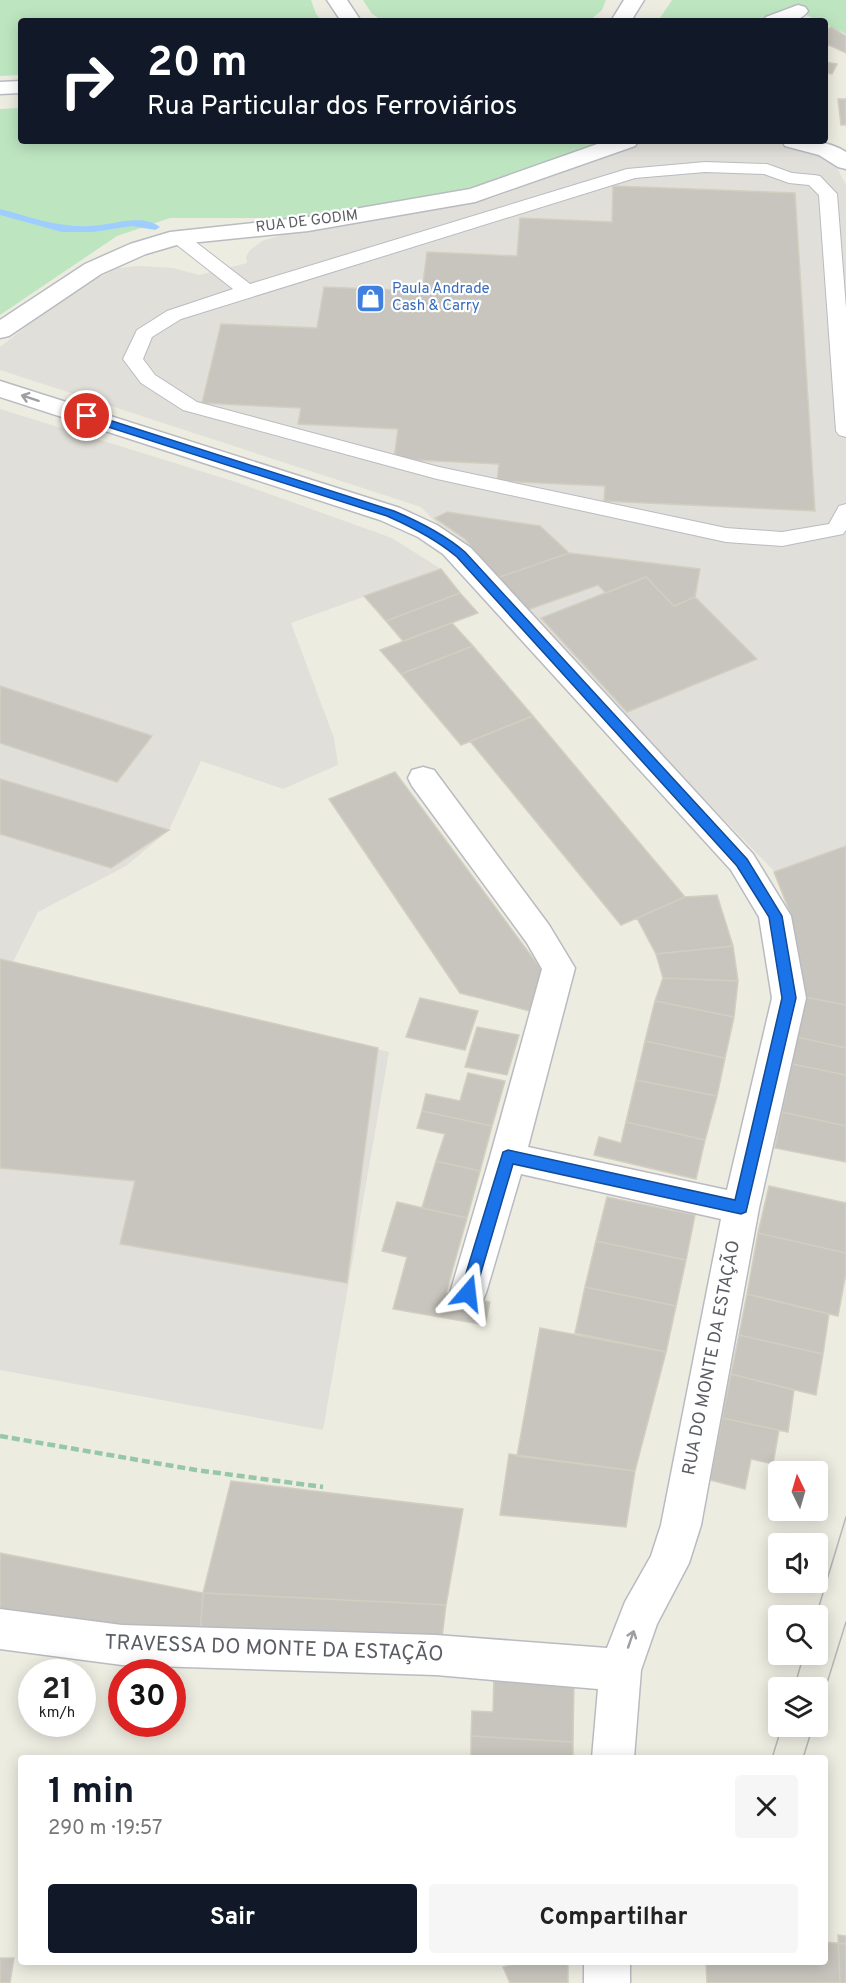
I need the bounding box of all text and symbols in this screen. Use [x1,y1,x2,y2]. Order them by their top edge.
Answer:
text: 20 m [147,38,248,91]
icon: right [48,42,126,120]
text: Rua Particular dos Ferroviários [147,90,517,124]
street label: RUA DE GODIM [255,206,359,238]
place label: Paula Andrade Cash & Carry [392,280,490,316]
shop icon: Paula Andrade Cash & Carry [355,282,387,314]
pin [61,390,112,441]
one-way arrow [21,392,40,403]
icon: arrive [70,399,103,432]
street label: RUA DO MONTE DA ESTAÇÃO [676,1238,746,1477]
position arrow [436,1261,500,1325]
north arrow [768,1461,828,1521]
map controls [768,1461,828,1737]
button: sound [768,1533,828,1593]
button: search [768,1605,828,1665]
street label: TRAVESSA DO MONTE DA ESTAÇÃO [104,1630,444,1668]
one-way arrow [627,1630,638,1649]
speed limit sign: 30 [108,1659,186,1737]
text: 21 [42,1672,72,1709]
button: layers [768,1677,828,1737]
text: km/h [39,1704,75,1723]
text: 1 min [48,1770,134,1816]
button: close [735,1775,798,1838]
text: 290 m · 19:57 [48,1816,162,1842]
button: Sair [48,1884,417,1953]
button: Compartilhar [429,1884,798,1953]

